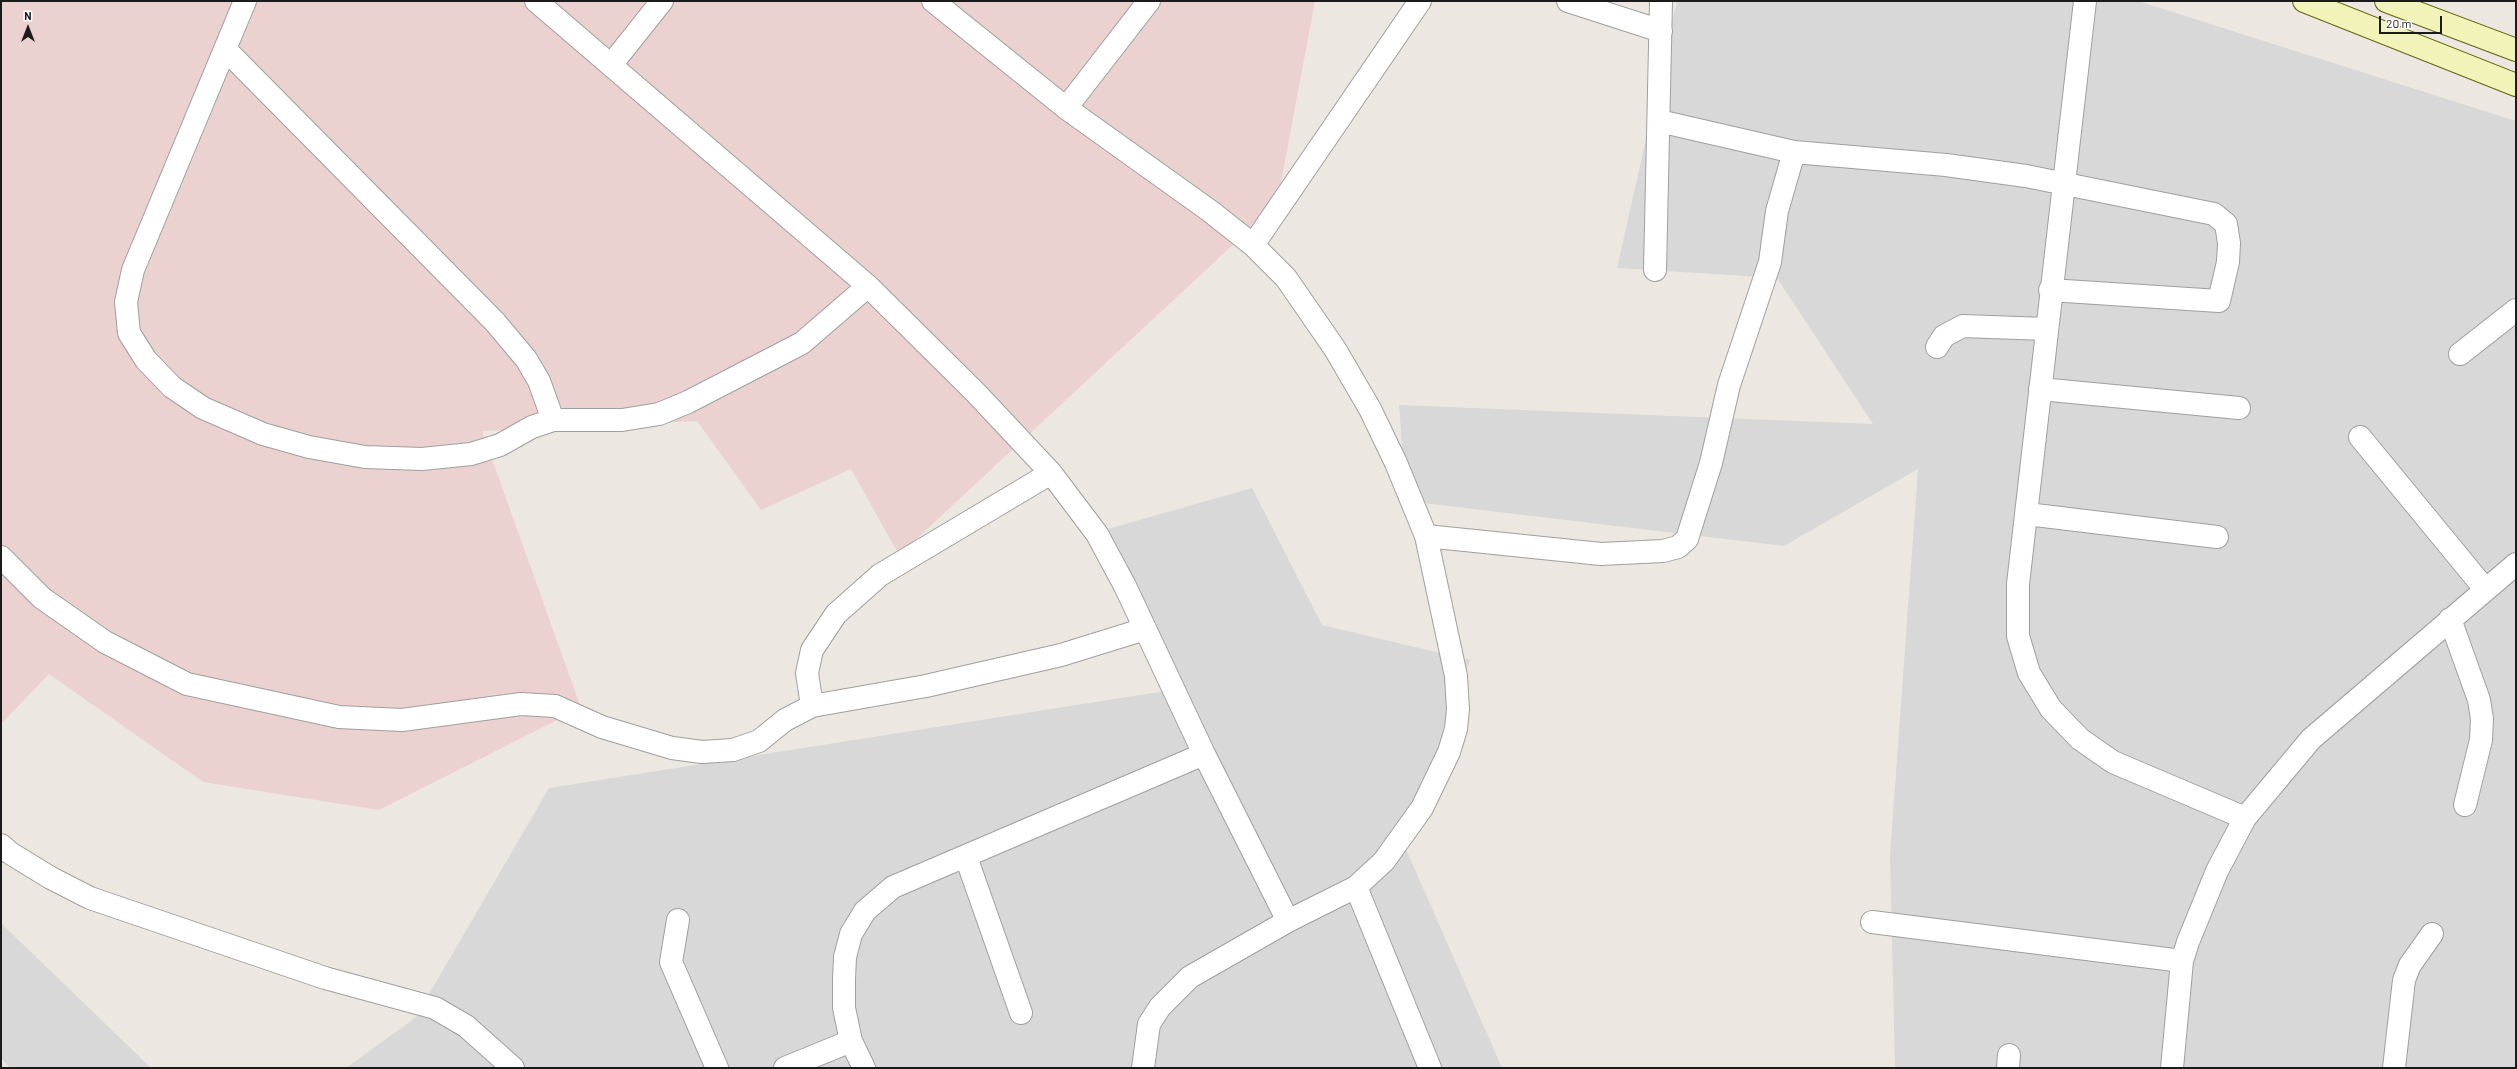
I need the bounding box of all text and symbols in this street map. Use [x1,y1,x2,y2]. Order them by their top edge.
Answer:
north arrow [8,8,48,48]
scale bar [2381,8,2444,34]
text: N [24,9,32,22]
text: 20 m [2386,16,2412,30]

